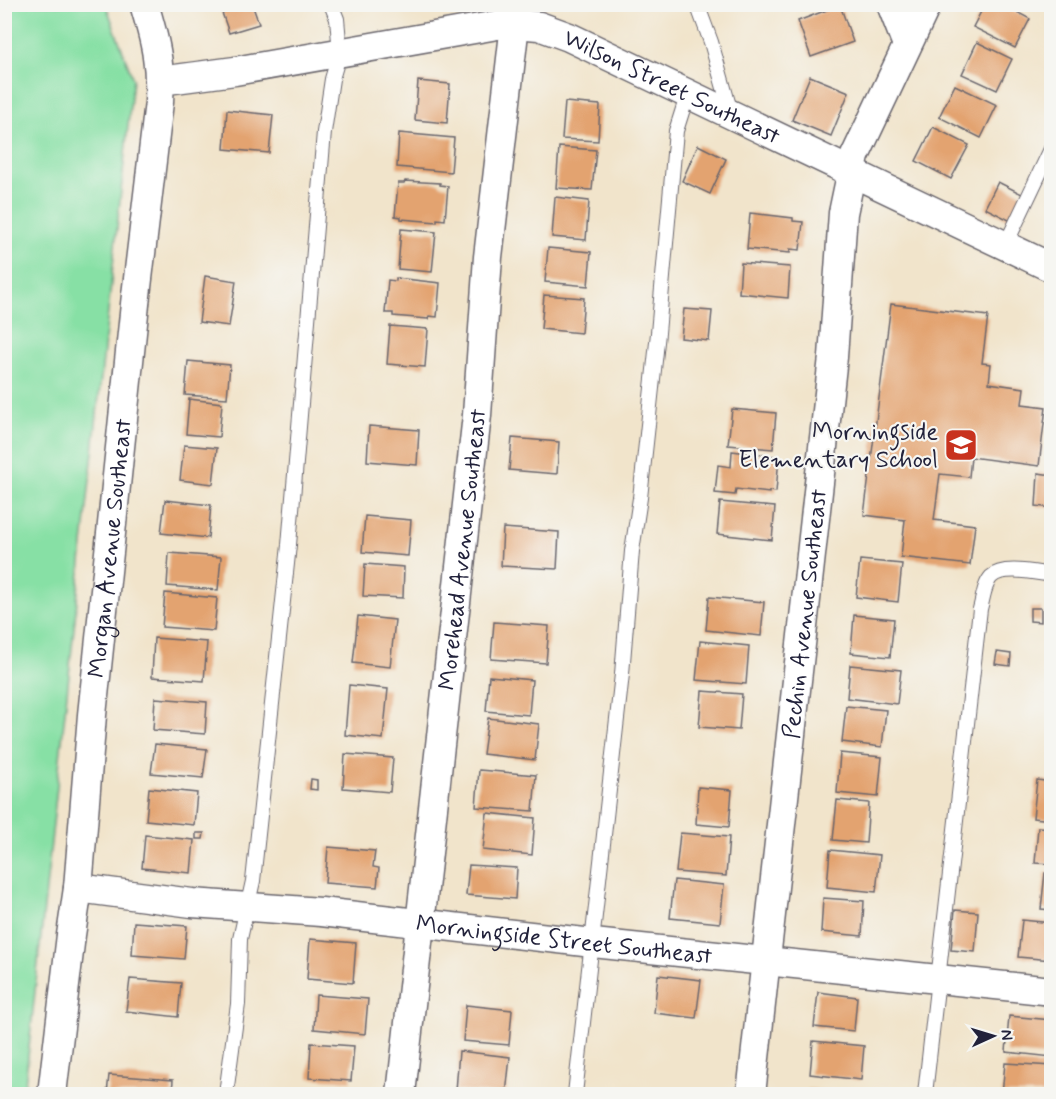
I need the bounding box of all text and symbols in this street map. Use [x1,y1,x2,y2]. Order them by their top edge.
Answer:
street label: Wilson Street Southeast [558,23,785,153]
street label: Morehead Avenue Southeast [432,407,495,692]
street label: Morgan Avenue Southeast [82,417,140,679]
place label: Morningside Elementary School [739,417,938,476]
school or university icon: Morningside Elementary School [943,427,979,463]
street label: Pechin Avenue Southeast [777,487,835,741]
street label: Morningside Street Southeast [414,909,714,972]
north arrow [963,1006,1023,1066]
text: N [996,1029,1017,1041]

